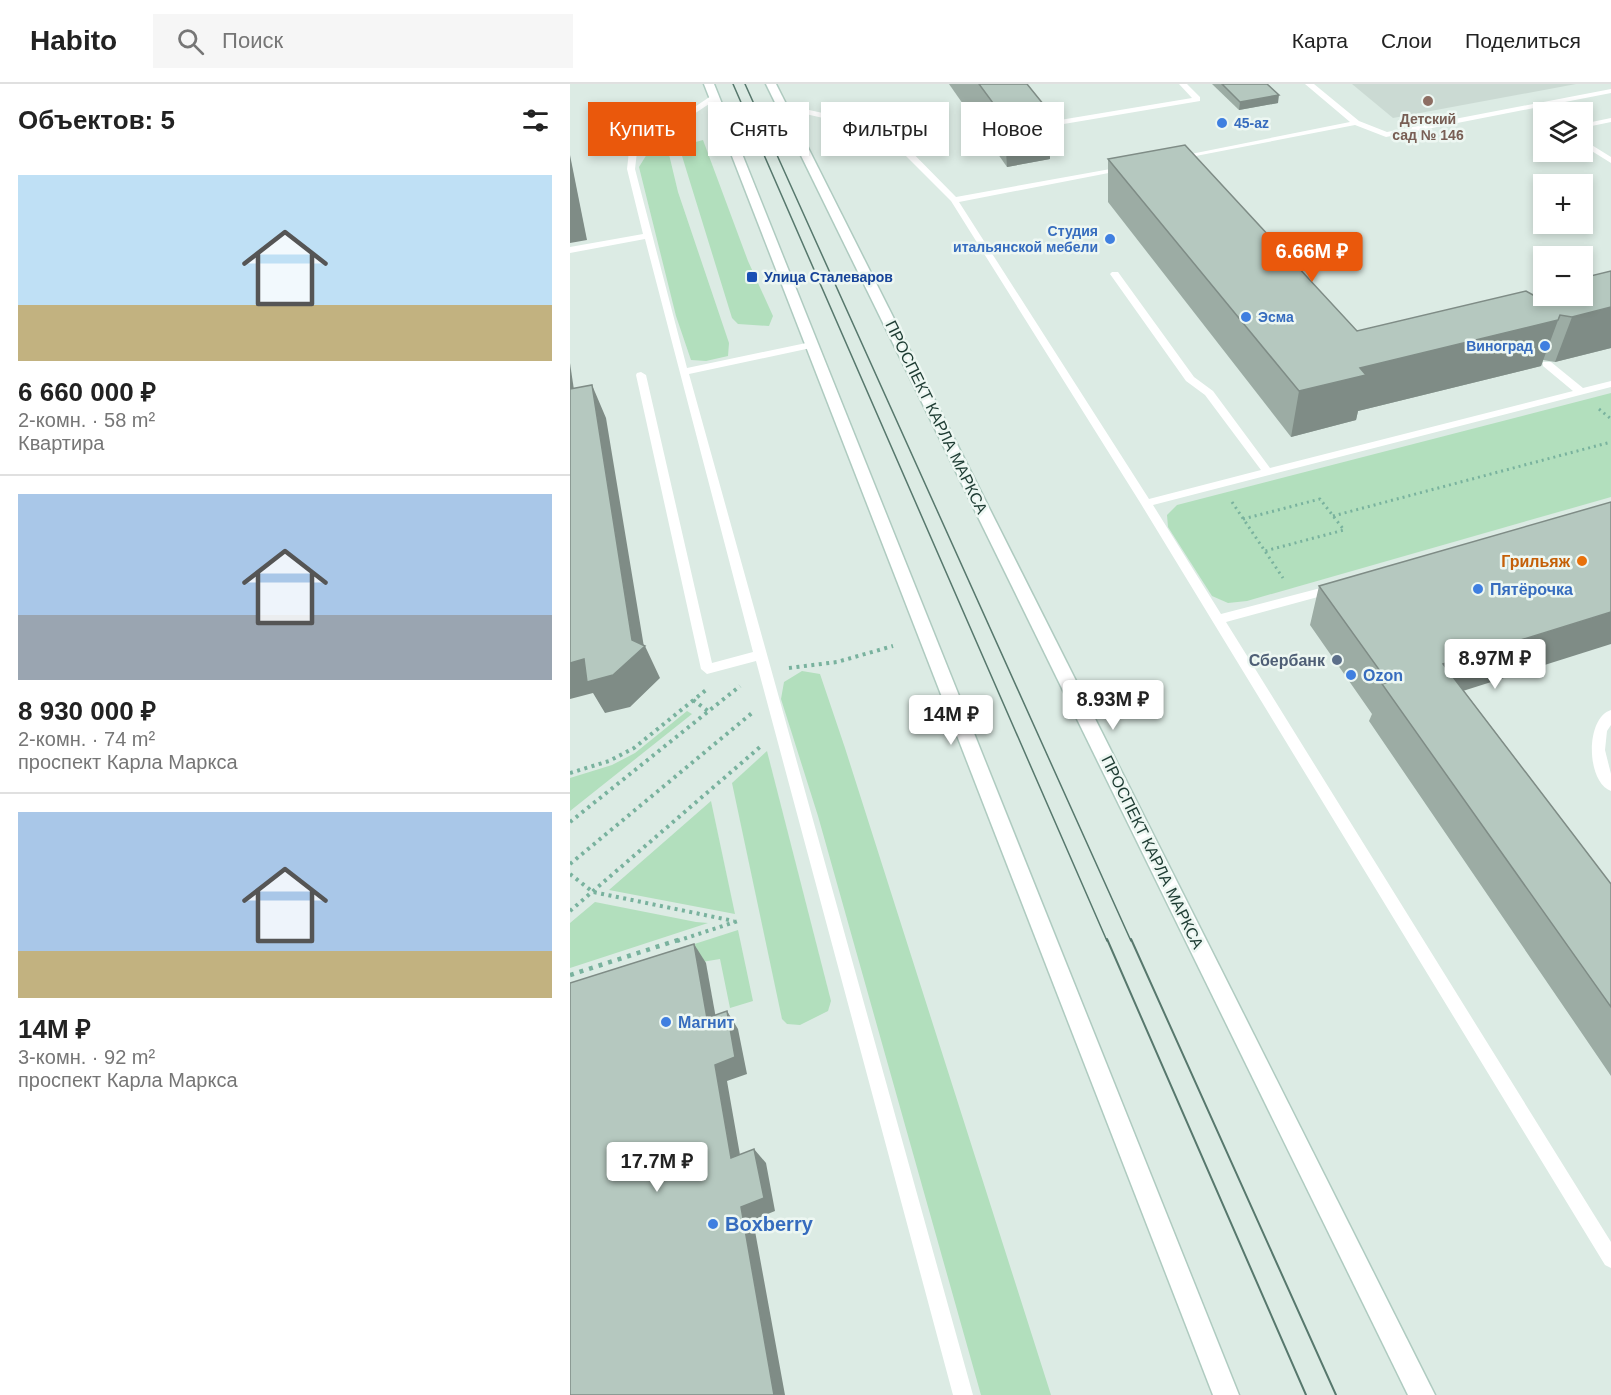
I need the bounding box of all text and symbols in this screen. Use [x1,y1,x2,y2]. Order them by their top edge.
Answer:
search box [153,14,573,68]
text: Habito [30,25,117,56]
icon: search [174,25,207,58]
text: Поиск [222,28,283,53]
text: Карта [1292,29,1348,52]
text: Слои [1381,29,1432,52]
text: Поделиться [1465,29,1581,52]
marker: Детский сад № 146 [1421,94,1435,108]
chip: Купить [588,102,696,156]
chip: Снять [708,102,809,156]
chip: Фильтры [821,102,949,156]
chip: Новое [961,102,1064,156]
map controls [1533,102,1593,306]
button: layers [1533,102,1593,162]
icon: filters [519,104,552,137]
text: Объектов: 5 [18,105,175,135]
place label: Детский сад № 146 [1392,111,1464,143]
place label: 45-az [1234,115,1269,131]
marker: 45-az [1215,116,1229,130]
button: + [1533,174,1593,234]
icon: home [231,214,339,322]
place label: Студия итальянской мебели [953,223,1098,255]
marker: Студия итальянской мебели [1103,232,1117,246]
pin: 6.66M ₽ [1257,232,1367,283]
text: 6.66M ₽ [1276,240,1348,262]
button: − [1533,246,1593,306]
place label: Улица Сталеваров [764,269,893,285]
marker: Улица Сталеваров [745,270,759,284]
place label: Эсма [1258,309,1294,325]
marker: Эсма [1239,310,1253,324]
street label: ПРОСПЕКТ КАРЛА МАРКСА [882,318,991,517]
place label: Виноград [1466,338,1533,354]
marker: Виноград [1538,339,1552,353]
text: 6 660 000 ₽ [18,377,156,407]
text: 2-комн. · 58 m² [18,409,155,431]
text: Квартира [18,432,104,454]
icon: home [231,533,339,641]
place label: Грильяж [1501,553,1571,570]
marker: Грильяж [1575,554,1589,568]
place label: Пятёрочка [1490,581,1573,598]
marker: Пятёрочка [1471,582,1485,596]
pin: 8.97M ₽ [1440,639,1550,690]
text: 8.97M ₽ [1459,647,1531,669]
place label: Сбербанк [1249,652,1326,669]
marker: Сбербанк [1330,653,1344,667]
place label: Ozon [1363,667,1403,684]
marker: Ozon [1344,668,1358,682]
pin: 8.93M ₽ [1058,680,1168,731]
text: 8.93M ₽ [1077,688,1149,710]
pin: 14M ₽ [909,695,993,746]
text: 8 930 000 ₽ [18,696,156,726]
text: 14M ₽ [923,703,979,725]
text: 2-комн. · 74 m² [18,728,155,750]
text: проспект Карла Маркса [18,751,238,773]
street label: ПРОСПЕКТ КАРЛА МАРКСА [1098,753,1207,952]
icon: home [231,851,339,959]
text: 14M ₽ [18,1014,91,1044]
place label: Магнит [678,1014,735,1031]
marker: Магнит [659,1015,673,1029]
text: 3-комн. · 92 m² [18,1046,155,1068]
text: проспект Карла Маркса [18,1069,238,1091]
pin: 17.7M ₽ [602,1142,712,1193]
text: 17.7M ₽ [621,1150,693,1172]
place label: Boxberry [725,1213,814,1235]
marker: Boxberry [706,1217,720,1231]

